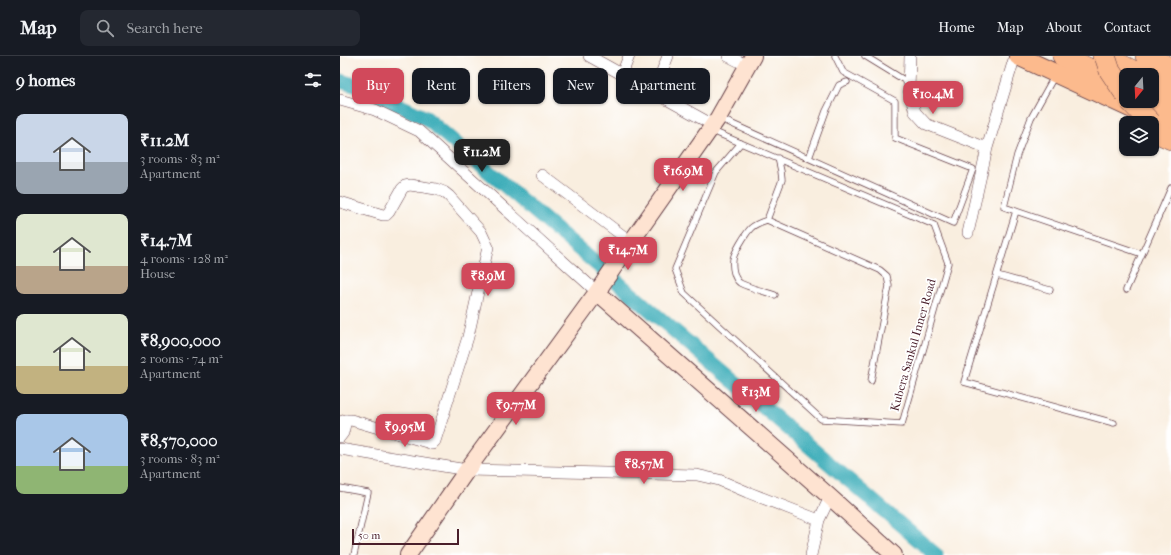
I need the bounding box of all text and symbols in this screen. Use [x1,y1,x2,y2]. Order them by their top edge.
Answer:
search box [80,10,360,46]
text: Map [20,17,56,39]
icon: search [94,17,116,39]
text: Search here [126,19,203,37]
text: Home [938,19,975,36]
text: Map [997,19,1024,36]
text: About [1046,19,1082,36]
text: Contact [1104,19,1151,36]
chip: Buy [352,68,404,104]
chip: Rent [412,68,470,104]
chip: Filters [478,68,545,104]
chip: New [553,68,608,104]
chip: Apartment [616,68,710,104]
north arrow [1119,68,1159,108]
map controls [1119,68,1159,156]
icon: filters [302,69,324,91]
text: 9 homes [16,70,75,90]
pin: ₹10.4M [900,81,966,115]
text: ₹10.4M [912,86,954,101]
button: layers [1119,116,1159,156]
icon: home [48,130,96,178]
text: ₹11.2M [140,130,189,150]
pin: ₹11.2M [449,139,515,173]
text: ₹11.2M [463,144,501,159]
text: 3 rooms · 83 m² [140,151,220,166]
pin: ₹16.9M [650,158,716,192]
text: ₹16.9M [663,163,703,178]
text: Apartment [140,166,201,181]
icon: home [48,230,96,278]
text: ₹14.7M [140,230,192,250]
pin: ₹14.7M [595,237,661,271]
text: ₹14.7M [608,242,648,257]
text: 4 rooms · 128 m² [140,251,228,266]
pin: ₹8.9M [460,263,516,297]
text: House [140,266,175,281]
text: ₹8.9M [470,268,506,283]
street label: Kubera Sankul Inner Road [887,277,939,413]
icon: home [48,330,96,378]
text: ₹8,900,000 [140,330,221,350]
text: 2 rooms · 74 m² [140,351,223,366]
text: Apartment [140,366,201,381]
pin: ₹13M [732,379,780,413]
text: ₹13M [741,384,771,399]
pin: ₹9.77M [483,392,549,426]
text: ₹9.77M [496,397,536,412]
pin: ₹9.95M [372,414,438,448]
text: ₹9.95M [385,419,425,434]
icon: home [48,430,96,478]
text: ₹8,570,000 [140,430,218,450]
text: 3 rooms · 83 m² [140,451,220,466]
pin: ₹8.57M [611,451,677,485]
text: ₹8.57M [624,456,664,471]
text: Apartment [140,466,201,481]
scale bar [352,527,459,546]
text: 50 m [358,529,380,542]

